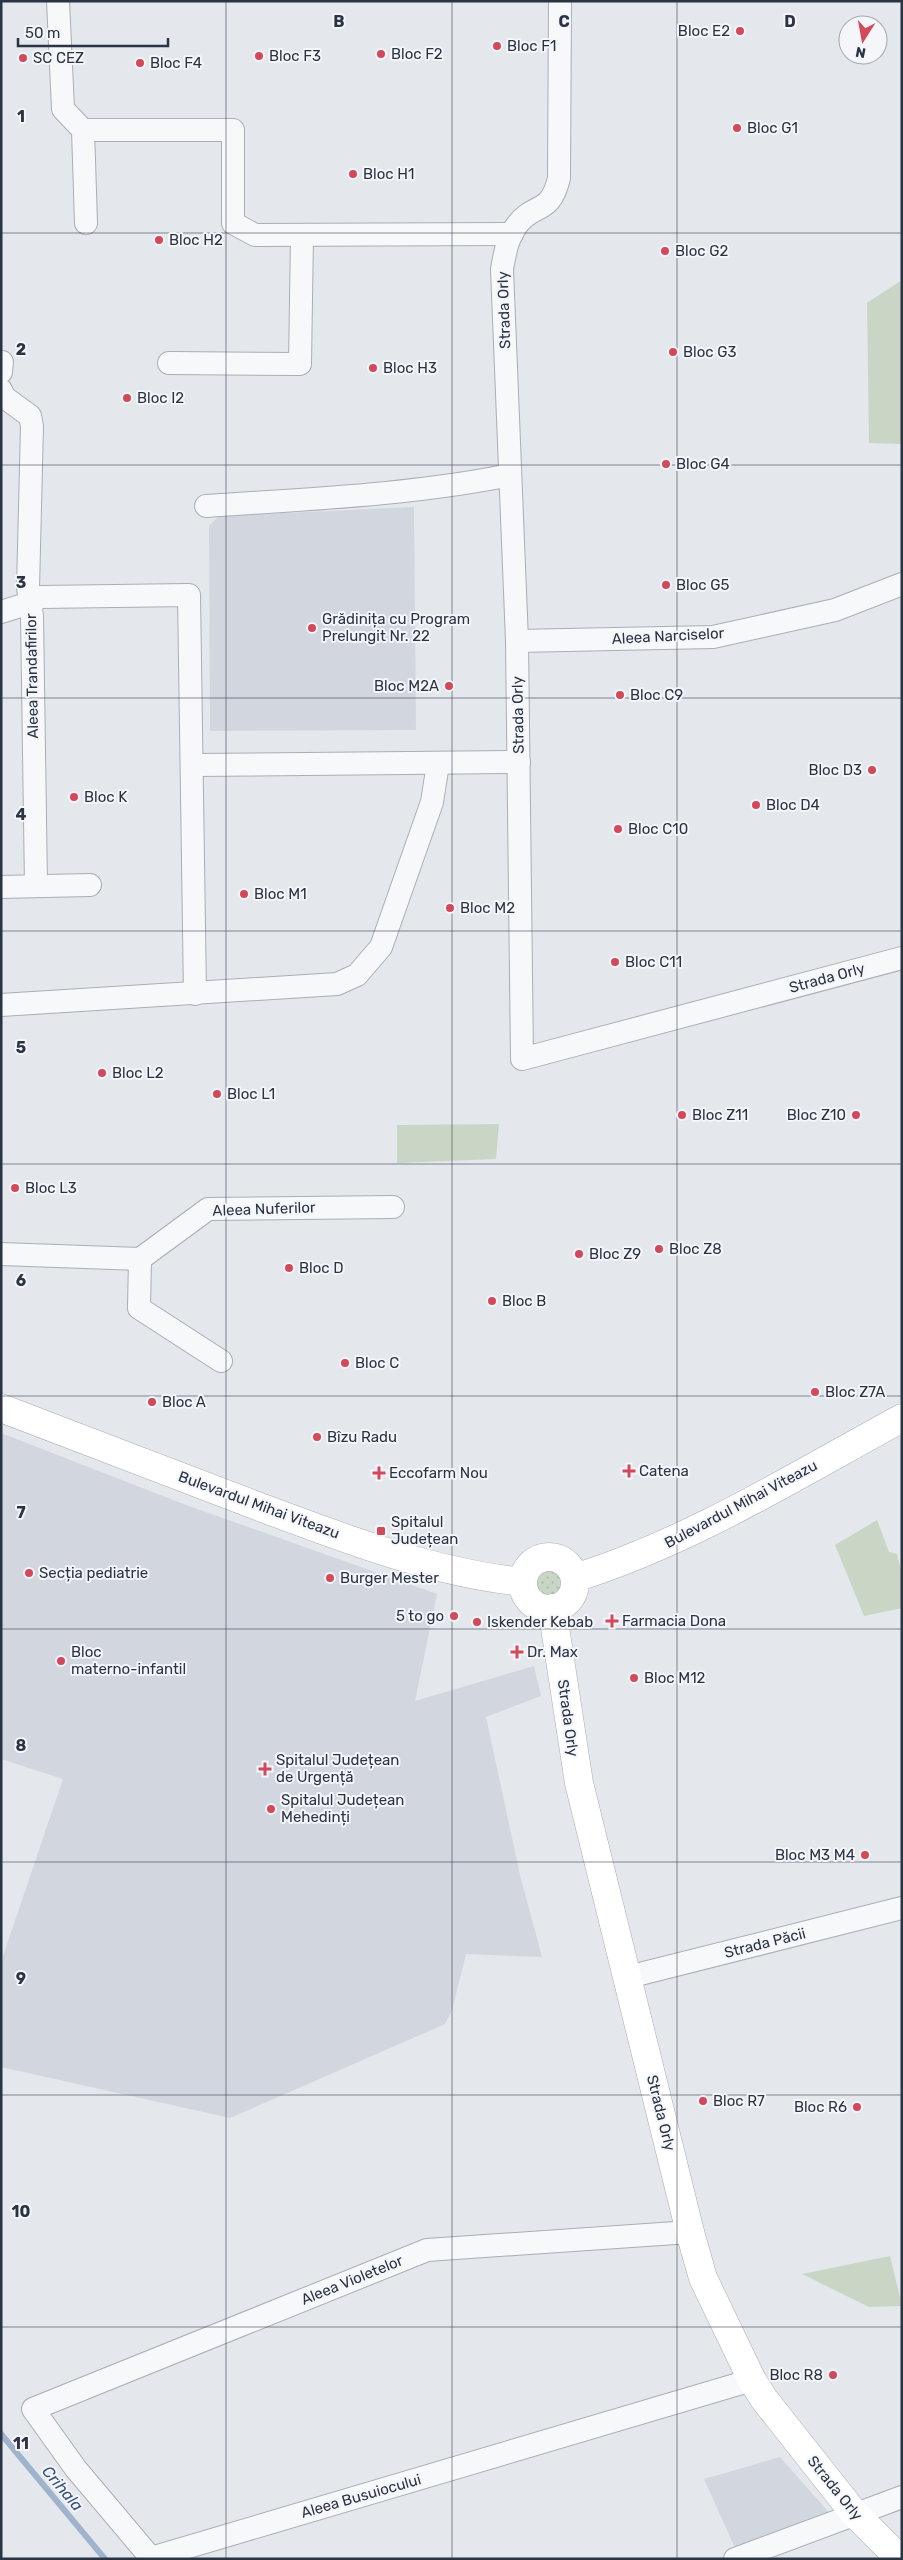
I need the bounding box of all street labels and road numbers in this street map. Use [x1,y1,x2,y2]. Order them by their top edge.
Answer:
street label: Strada Orly [494,271,514,349]
street label: Aleea Trandafirilor [22,613,42,739]
street label: Aleea Narciselor [611,624,725,648]
street label: Strada Orly [508,676,528,754]
street label: Strada Orly [787,959,867,997]
street label: Aleea Nuferilor [212,1198,316,1220]
street label: Bulevardul Mihai Viteazu [662,1456,820,1552]
street label: Bulevardul Mihai Viteazu [176,1467,342,1543]
street label: Strada Orly [554,1678,582,1758]
street label: Strada Păcii [722,1924,808,1962]
street label: Strada Orly [643,2073,679,2153]
street label: Aleea Violetelor [298,2251,406,2309]
street label: Strada Orly [804,2452,866,2524]
street label: Aleea Busuiocului [299,2470,423,2522]

